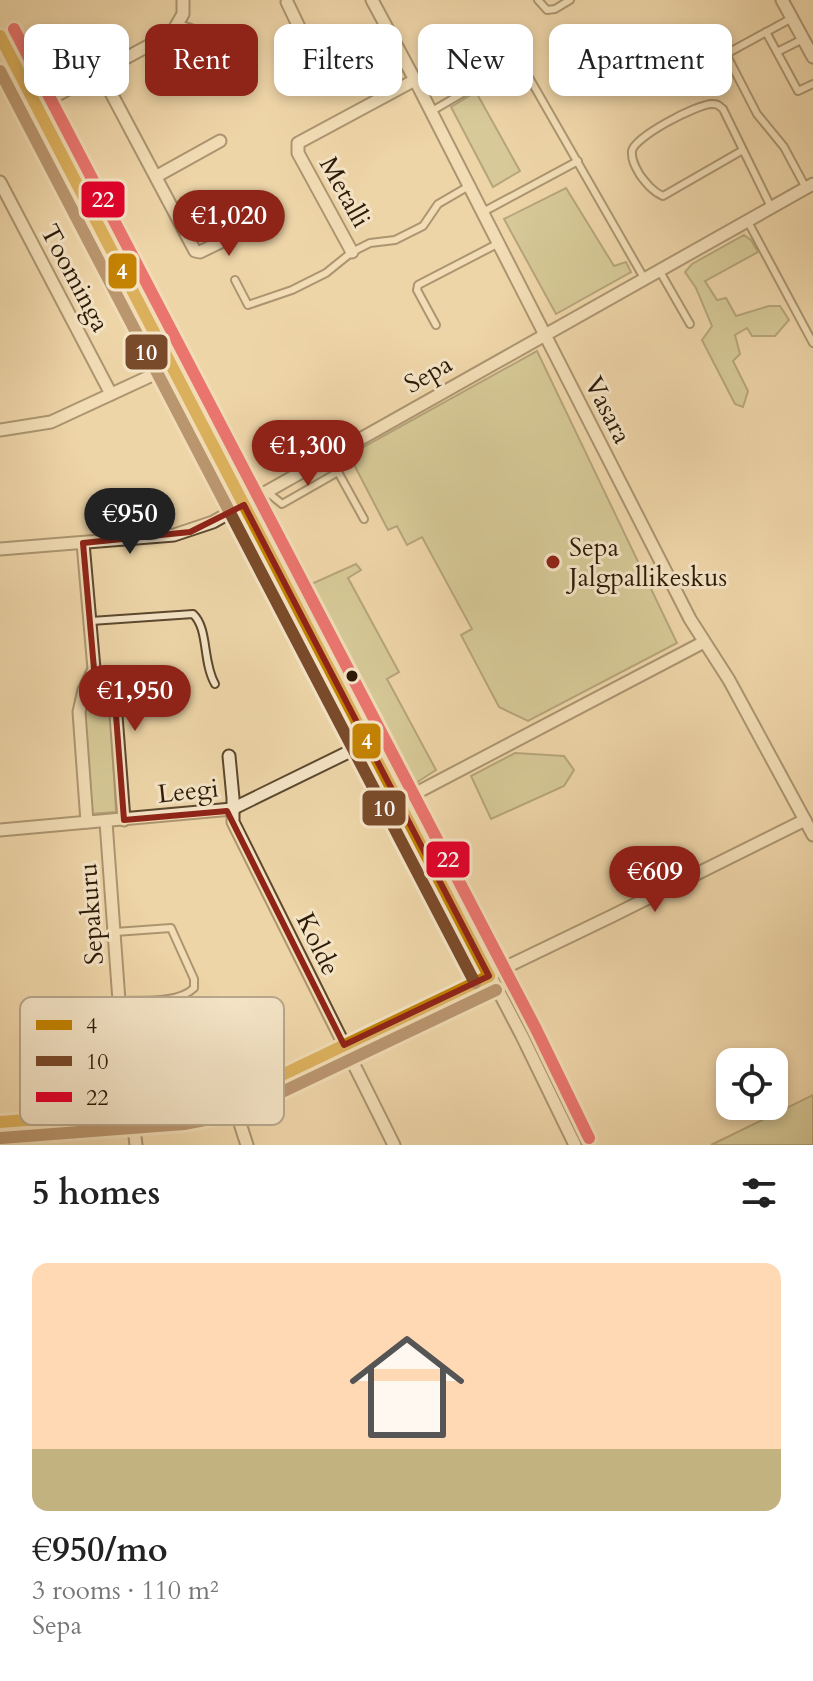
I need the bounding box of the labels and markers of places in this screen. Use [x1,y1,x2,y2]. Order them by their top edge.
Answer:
pin: €1,020 [164,190,294,258]
pin: €1,300 [243,420,373,488]
pin: €950 [83,488,177,556]
place label: Sepa Jalgpallikeskus [565,530,727,595]
marker: Sepa Jalgpallikeskus [544,553,562,571]
pin: €1,950 [70,665,200,733]
unlabelled marker [344,668,360,684]
pin: €609 [608,846,702,914]

